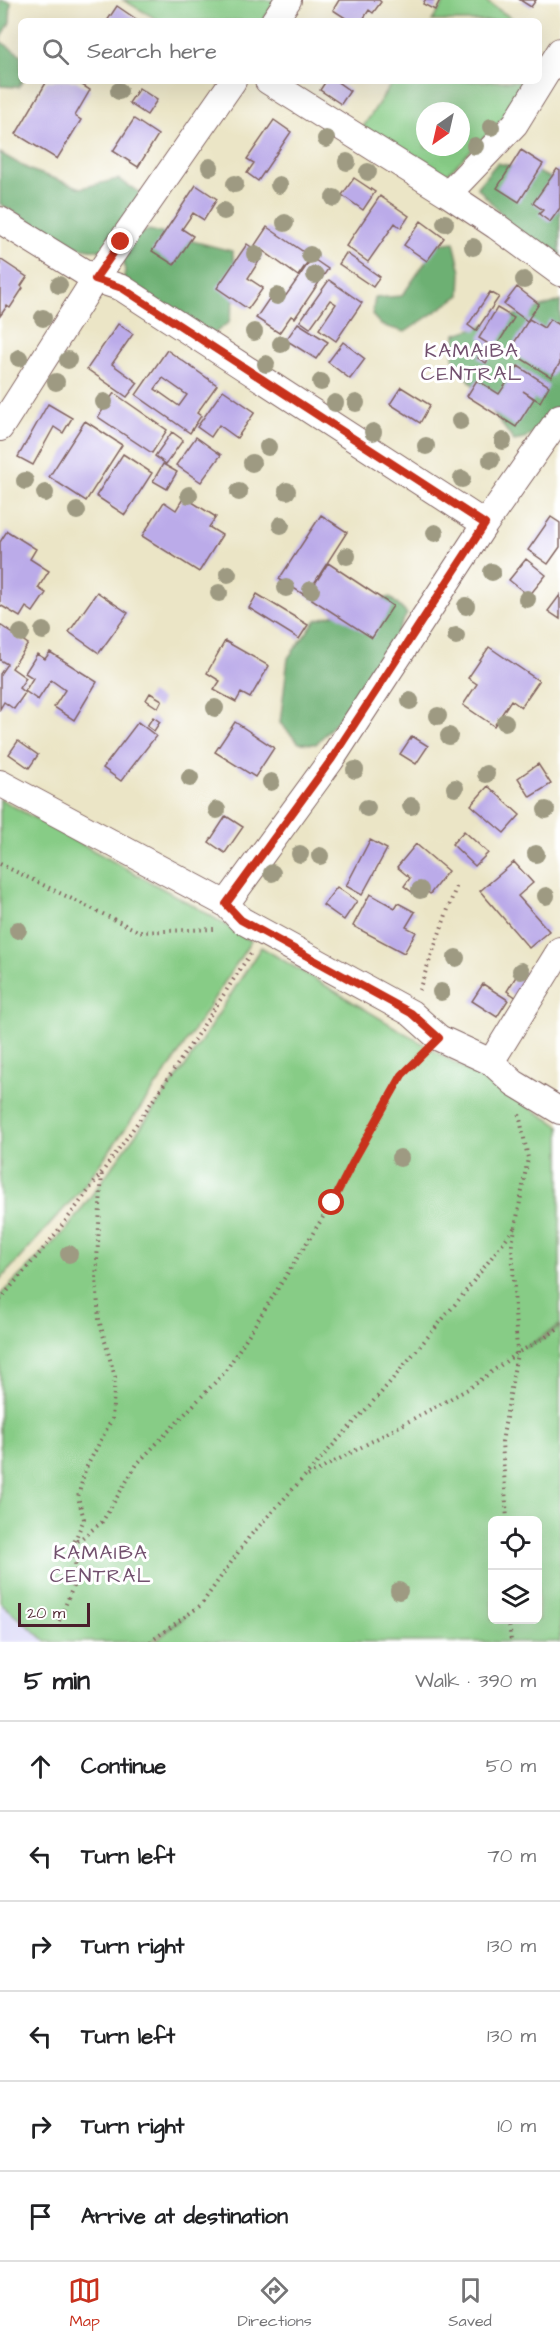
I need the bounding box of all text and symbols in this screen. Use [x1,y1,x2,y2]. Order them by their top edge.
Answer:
search box [18,18,542,84]
icon: search [39,35,72,68]
text: Search here [87,36,217,67]
north arrow [416,102,470,156]
route end [107,228,133,254]
district label: KAMAIBA CENTRAL [421,337,523,388]
route start [318,1189,344,1215]
map controls [488,1516,542,1624]
button: locate [488,1516,542,1570]
district label: KAMAIBA CENTRAL [50,1539,152,1590]
button: layers [488,1570,542,1624]
scale bar [18,1600,90,1628]
text: 20 m [27,1602,65,1624]
text: 5 min [24,1663,90,1699]
text: Walk · 390 m [415,1667,536,1695]
icon: ahead [24,1750,57,1783]
text: Continue [81,1751,166,1782]
text: 50 m [486,1752,536,1780]
icon: left [24,1840,57,1873]
text: Turn left [81,1841,175,1872]
text: 70 m [488,1842,536,1870]
icon: right [24,1930,57,1963]
text: Turn right [81,1931,184,1962]
text: 130 m [487,1932,536,1960]
icon: left [24,2020,57,2053]
text: Turn left [81,2021,175,2052]
text: 130 m [487,2022,536,2050]
icon: right [24,2110,57,2143]
text: Turn right [81,2111,184,2142]
text: 10 m [497,2112,536,2140]
icon: arrive [24,2200,57,2233]
text: Arrive at destination [81,2201,288,2232]
tab: Map [68,2274,101,2332]
tab: Directions [238,2274,312,2332]
tab: Saved [448,2274,492,2332]

